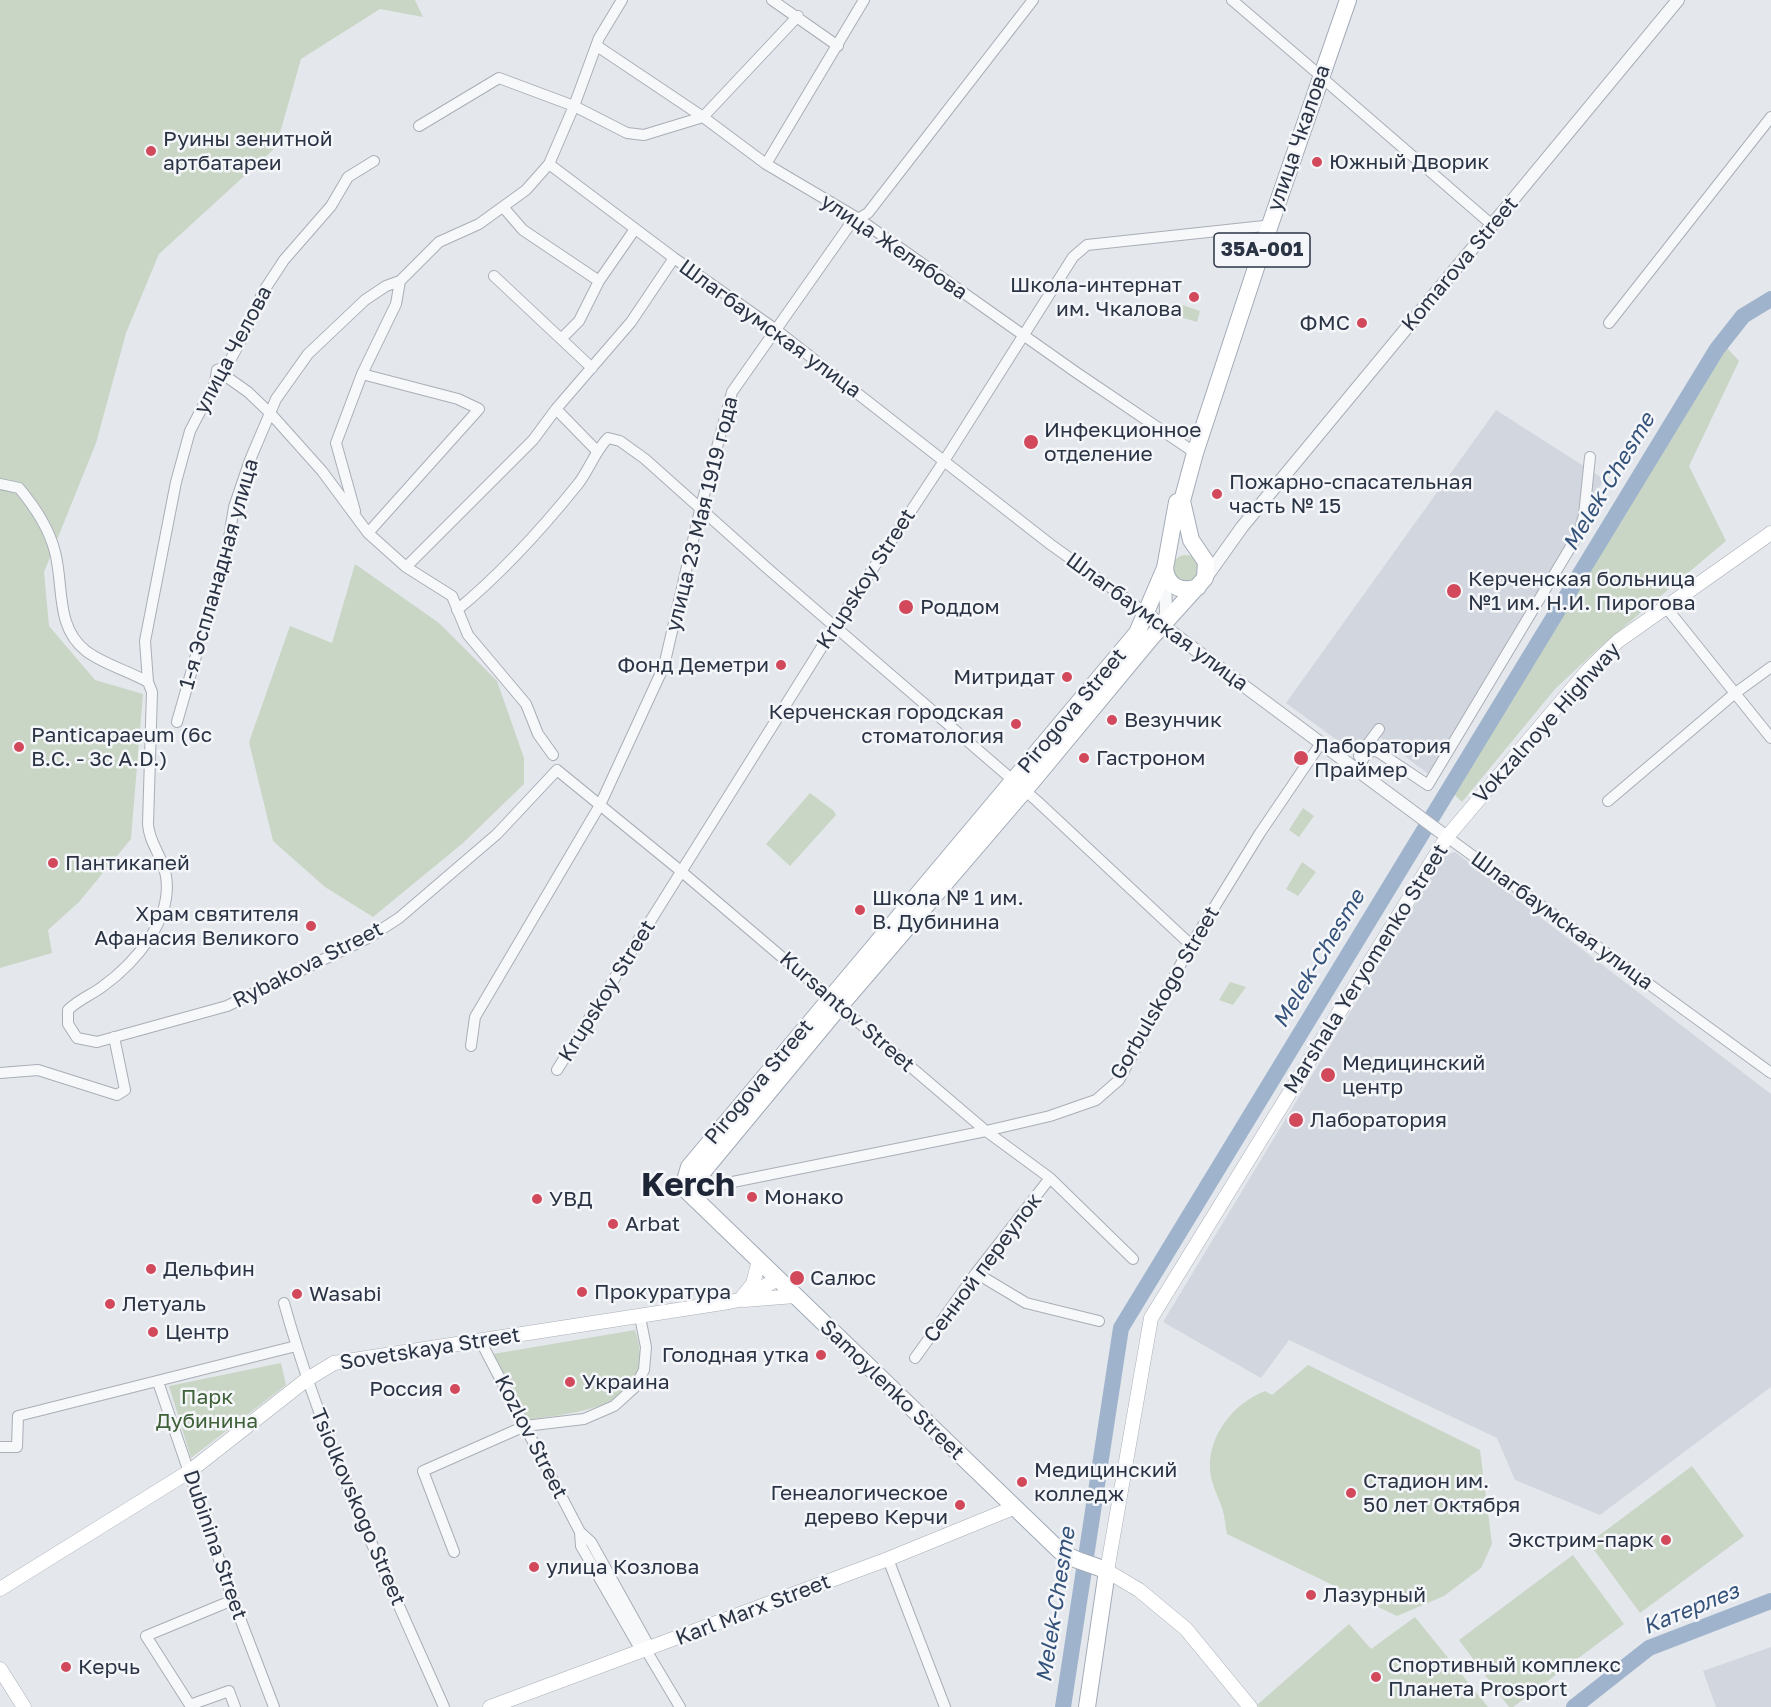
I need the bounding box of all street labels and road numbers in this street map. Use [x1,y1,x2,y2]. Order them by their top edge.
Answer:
street label: улица Чкалова [1262,61,1336,215]
street label: улица Желябова [816,189,972,305]
street label: Komarova Street [1396,192,1524,336]
road number: 35А-001 [1214,233,1310,267]
street label: Шлагбаумская улица [674,254,866,404]
street label: улица Челова [189,282,277,418]
street label: улица 23 Мая 1919 года [661,394,743,634]
street label: 1-я Эспланадная улица [174,456,264,692]
street label: Krupskoy Street [811,504,921,654]
street label: Шлагбаумская улица [1061,547,1253,697]
street label: Vokzalnoye Highway [1468,637,1626,809]
street label: Pirogova Street [1012,643,1132,779]
street label: Marshala Yeryomenko Street [1279,839,1453,1099]
street label: Шлагбаумская улица [1466,846,1658,996]
street label: Gorbulskogo Street [1105,902,1225,1084]
street label: Rybakova Street [229,916,387,1014]
street label: Krupskoy Street [553,916,661,1066]
street label: Kursantov Street [774,947,920,1077]
street label: Pirogova Street [699,1014,819,1150]
street label: Сенной переулок [919,1188,1047,1348]
street label: Samoylenko Street [815,1315,969,1465]
street label: Sovetskaya Street [338,1322,522,1376]
street label: Kozlov Street [489,1371,573,1503]
street label: Tsiolkovskogo Street [305,1405,411,1609]
street label: Dubinina Street [178,1467,252,1623]
street label: Karl Marx Street [672,1569,834,1651]

